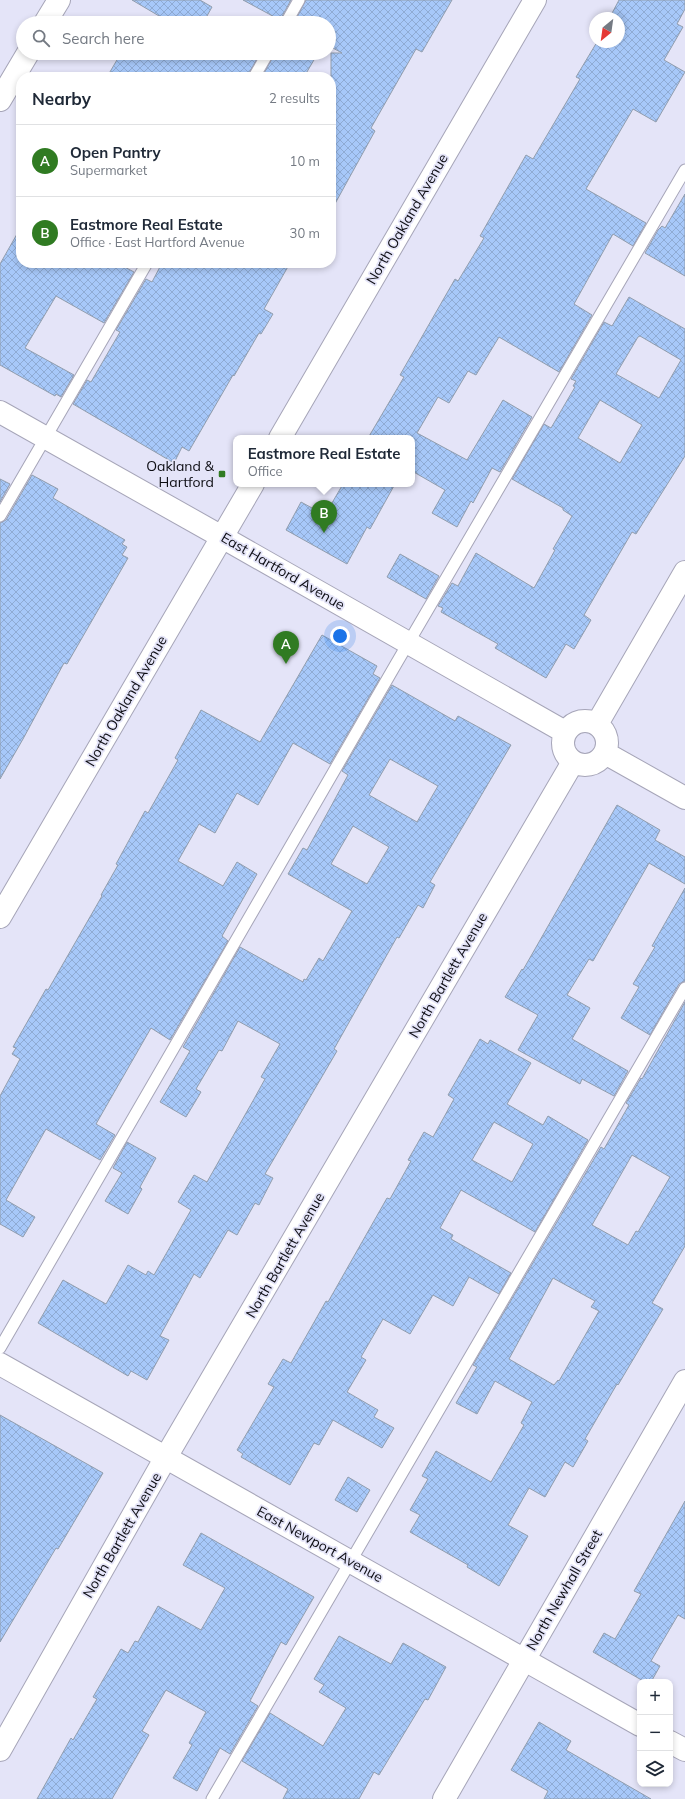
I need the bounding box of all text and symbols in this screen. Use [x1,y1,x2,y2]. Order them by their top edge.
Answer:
north arrow [589,12,625,48]
search box [16,16,336,60]
icon: search [30,27,52,49]
text: Search here [62,29,144,48]
text: Nearby [32,88,91,109]
text: 2 results [269,90,320,106]
text: Open Pantry [70,143,161,162]
street label: North Oakland Avenue [362,150,452,288]
text: A [40,153,50,169]
text: 10 m [290,153,320,169]
text: Supermarket [70,162,147,178]
text: Eastmore Real Estate [70,215,223,234]
text: B [41,225,49,241]
text: 30 m [290,225,320,241]
text: Office · East Hartford Avenue [70,234,245,250]
popup [233,435,415,487]
text: Eastmore Real Estate [248,444,400,463]
place label: Oakland & Hartford [146,457,215,491]
text: Office [248,463,283,479]
marker: Oakland & Hartford [217,469,227,479]
pin: B [311,500,337,533]
street label: East Hartford Avenue [218,528,348,614]
your location [330,626,350,646]
pin: A [273,631,299,664]
street label: North Oakland Avenue [81,632,171,770]
street label: North Bartlett Avenue [405,909,491,1041]
street label: North Bartlett Avenue [242,1189,328,1321]
street label: North Bartlett Avenue [79,1469,165,1601]
street label: East Newport Avenue [254,1502,386,1586]
street label: North Newhall Street [522,1526,606,1654]
map controls [637,1679,673,1787]
button: + [637,1679,673,1715]
button: − [637,1715,673,1751]
button: layers [637,1751,673,1787]

